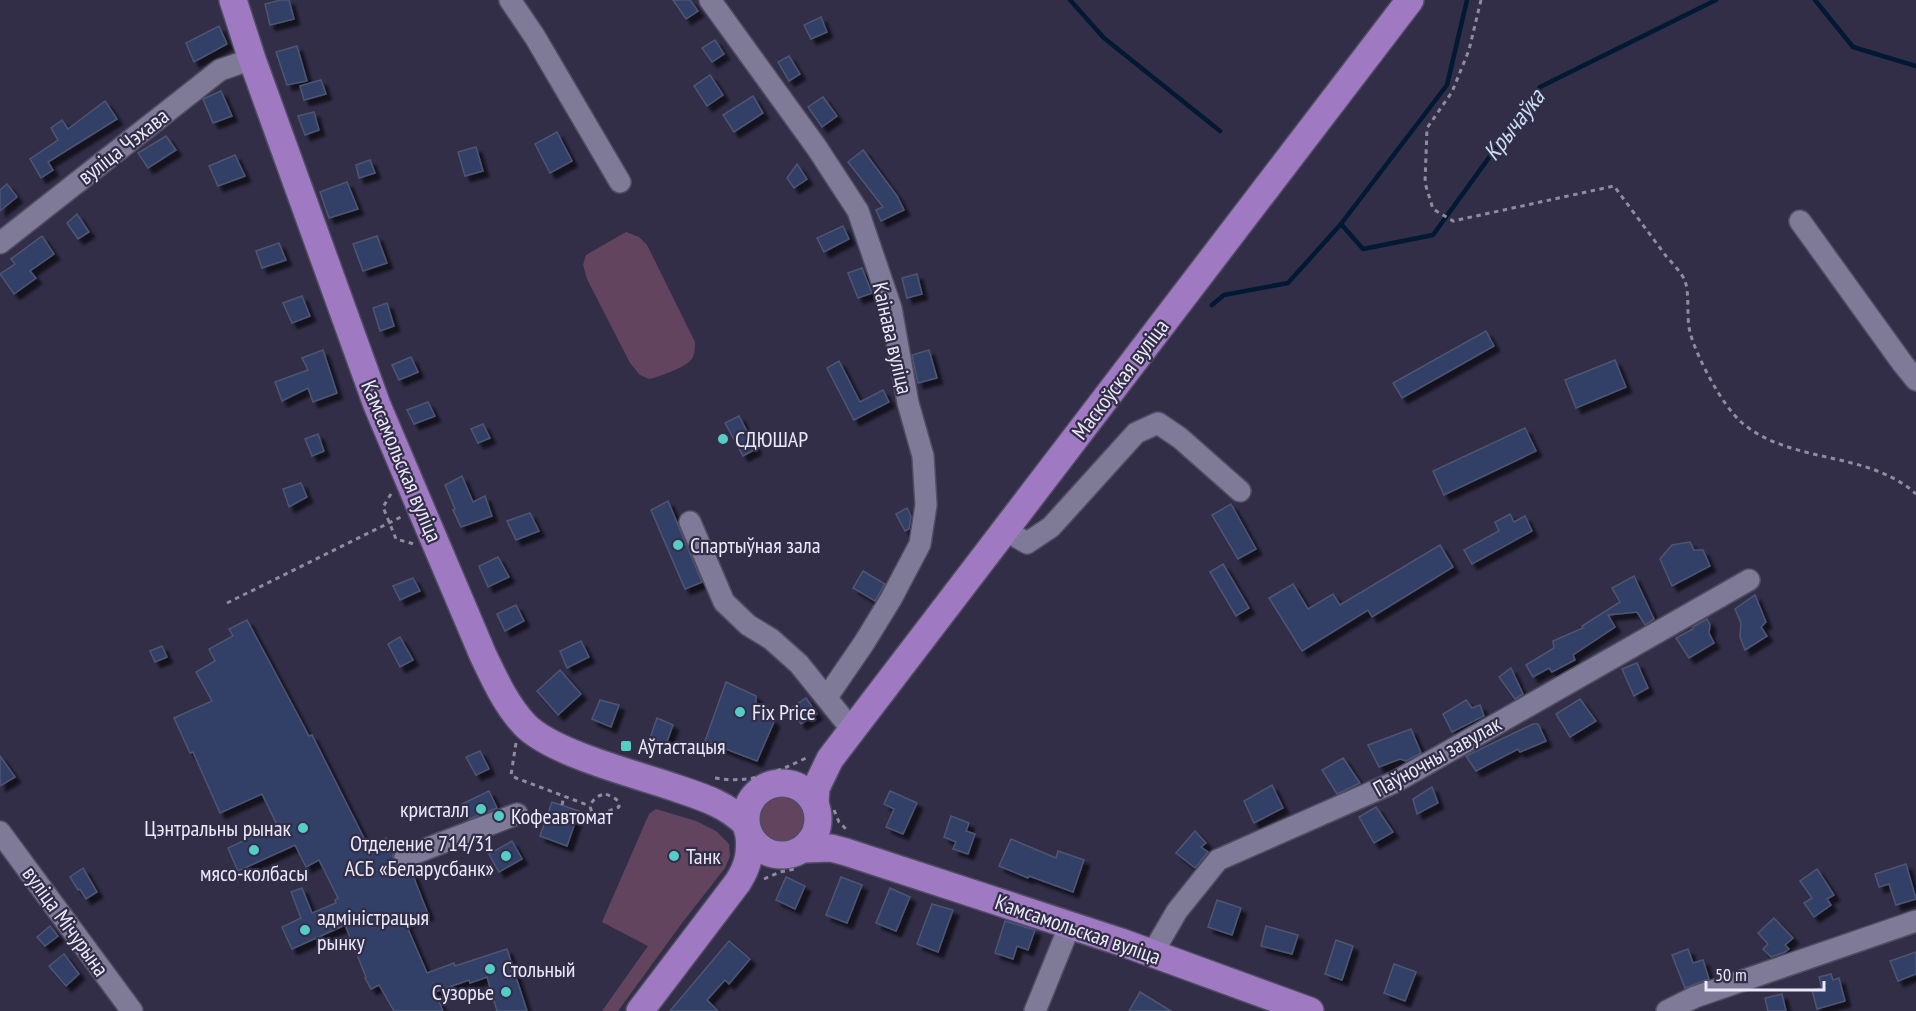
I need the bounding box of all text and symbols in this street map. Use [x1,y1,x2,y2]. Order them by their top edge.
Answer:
water label: Крычаўка [1476,82,1552,167]
street label: вуліца Чэхава [72,102,174,190]
street label: Каінава вуліца [867,279,919,397]
street label: Маскоўская вуліца [1066,313,1174,445]
street label: Камсамольская вуліца [355,376,449,546]
place label: СДЮШАР [735,425,808,453]
marker: СДЮШАР [716,432,730,446]
place label: Спартыўная зала [690,531,821,559]
marker: Спартыўная зала [671,538,685,552]
place label: Fix Price [752,698,816,726]
marker: Fix Price [733,705,747,719]
street label: Паўночны завулак [1368,709,1506,803]
place label: Аўтастацыя [638,732,726,760]
marker: Аўтастацыя [619,739,633,753]
place label: кристалл [400,795,469,823]
marker: кристалл [474,802,488,816]
place label: Кофеавтомат [511,802,614,830]
marker: Кофеавтомат [492,809,506,823]
place label: Цэнтральны рынак [144,814,291,842]
marker: Цэнтральны рынак [296,821,310,835]
place label: Отделение 714/31 АСБ «Беларусбанк» [345,829,494,882]
place label: Танк [686,842,721,870]
marker: мясо-колбасы [247,843,261,857]
marker: Отделение 714/31 АСБ «Беларусбанк» [499,849,513,863]
marker: Танк [667,849,681,863]
place label: мясо-колбасы [200,859,308,887]
street label: вуліца Мічурына [17,860,115,982]
street label: Камсамольская вуліца [992,888,1164,970]
place label: адміністрацыя рынку [317,903,429,956]
marker: адміністрацыя рынку [298,923,312,937]
scale bar [1706,954,1824,992]
place label: Стольный [502,955,576,983]
marker: Стольный [483,962,497,976]
text: 50 m [1715,963,1747,986]
place label: Сузорье [432,978,494,1006]
marker: Сузорье [499,985,513,999]

